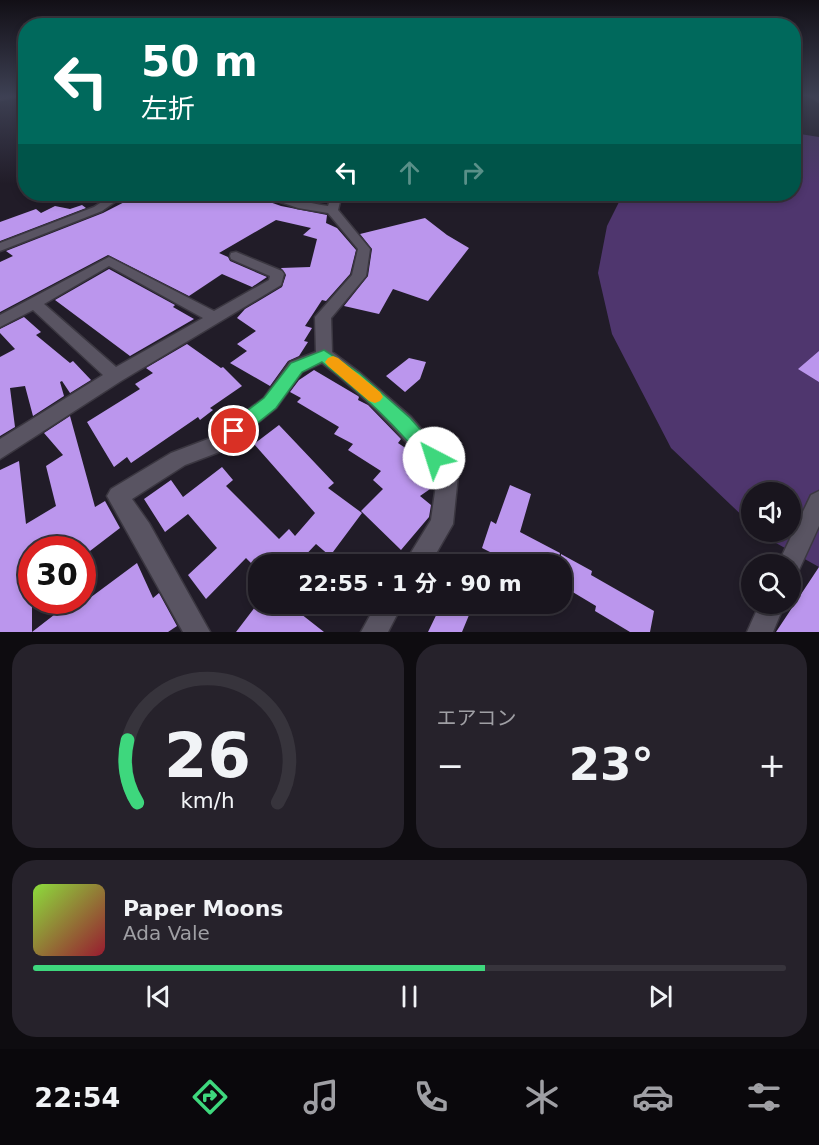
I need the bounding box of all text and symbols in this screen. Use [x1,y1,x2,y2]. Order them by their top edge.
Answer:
text: 50 m [141,37,258,86]
icon: left [42,42,120,120]
text: 左折 [141,93,195,124]
icon: left [330,156,363,189]
icon: ahead [393,156,426,189]
icon: right [456,156,489,189]
pin [208,405,259,456]
icon: arrive [217,414,250,447]
position arrow [402,426,466,490]
map controls [741,482,801,614]
button: sound [741,482,801,542]
speed limit sign: 30 [18,536,96,614]
button: search [741,554,801,614]
text: 22:55 · 1 分 · 90 m [298,571,522,596]
text: エアコン [437,706,517,730]
text: 26 [164,719,251,792]
text: 23° [569,738,654,791]
text: − [437,746,464,785]
text: + [758,746,786,785]
text: km/h [181,788,235,813]
text: Paper Moons [123,896,283,921]
text: Ada Vale [123,921,210,945]
icon: previous [142,980,175,1013]
icon: pause [393,980,426,1013]
icon: next [644,980,677,1013]
icon: directions [189,1076,231,1118]
icon: music [300,1076,342,1118]
icon: phone [410,1076,452,1118]
icon: climate [521,1076,563,1118]
icon: car [632,1076,674,1118]
icon: filters [743,1076,785,1118]
text: 22:54 [34,1082,120,1113]

